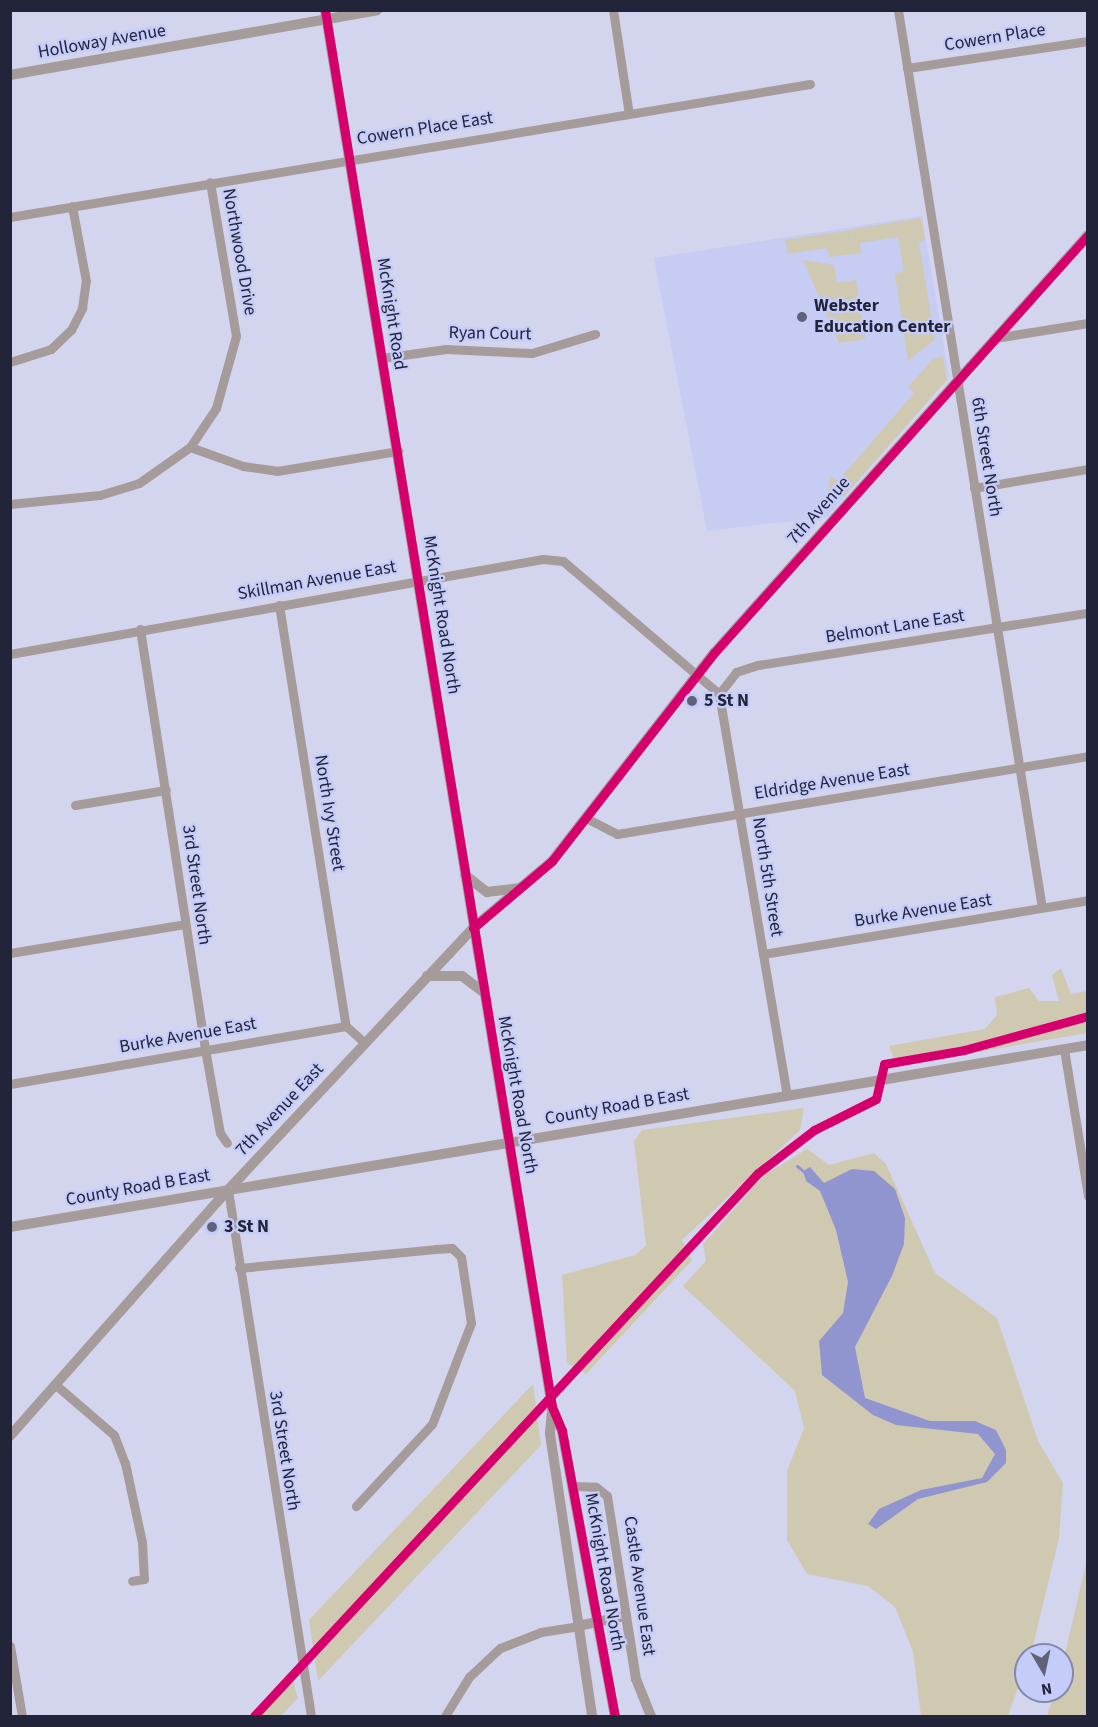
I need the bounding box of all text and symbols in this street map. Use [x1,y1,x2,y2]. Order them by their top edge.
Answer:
street label: Cowern Place [943,19,1047,57]
street label: Holloway Avenue [36,20,168,64]
street label: Cowern Place East [355,108,495,150]
street label: Northwood Drive [217,187,261,317]
street label: McKnight Road [371,256,411,372]
place label: Webster Education Center [814,296,951,338]
marker: Webster Education Center [795,310,809,324]
street label: Ryan Court [448,322,532,346]
street label: 6th Street North [966,396,1006,518]
street label: 7th Avenue [783,473,855,549]
street label: McKnight Road North [418,534,464,696]
street label: Skillman Avenue East [236,556,398,606]
street label: Belmont Lane East [824,605,966,649]
place label: 5 St N [704,690,749,712]
marker: 5 St N [685,694,699,708]
street label: North Ivy Street [309,753,349,873]
street label: Eldridge Avenue East [753,759,911,805]
street label: North 5th Street [747,816,787,938]
street label: 3rd Street North [177,824,215,946]
street label: Burke Avenue East [853,889,993,933]
street label: Burke Avenue East [118,1013,258,1059]
street label: McKnight Road North [492,1014,542,1176]
street label: 7th Avenue East [231,1059,329,1161]
street label: County Road B East [543,1084,691,1130]
street label: County Road B East [64,1165,212,1211]
place label: 3 St N [224,1216,269,1238]
marker: 3 St N [205,1220,219,1234]
street label: 3rd Street North [264,1390,304,1512]
street label: McKnight Road North [579,1491,629,1653]
street label: Castle Avenue East [619,1515,659,1657]
north arrow [1014,1643,1074,1703]
text: N [1040,1677,1053,1700]

